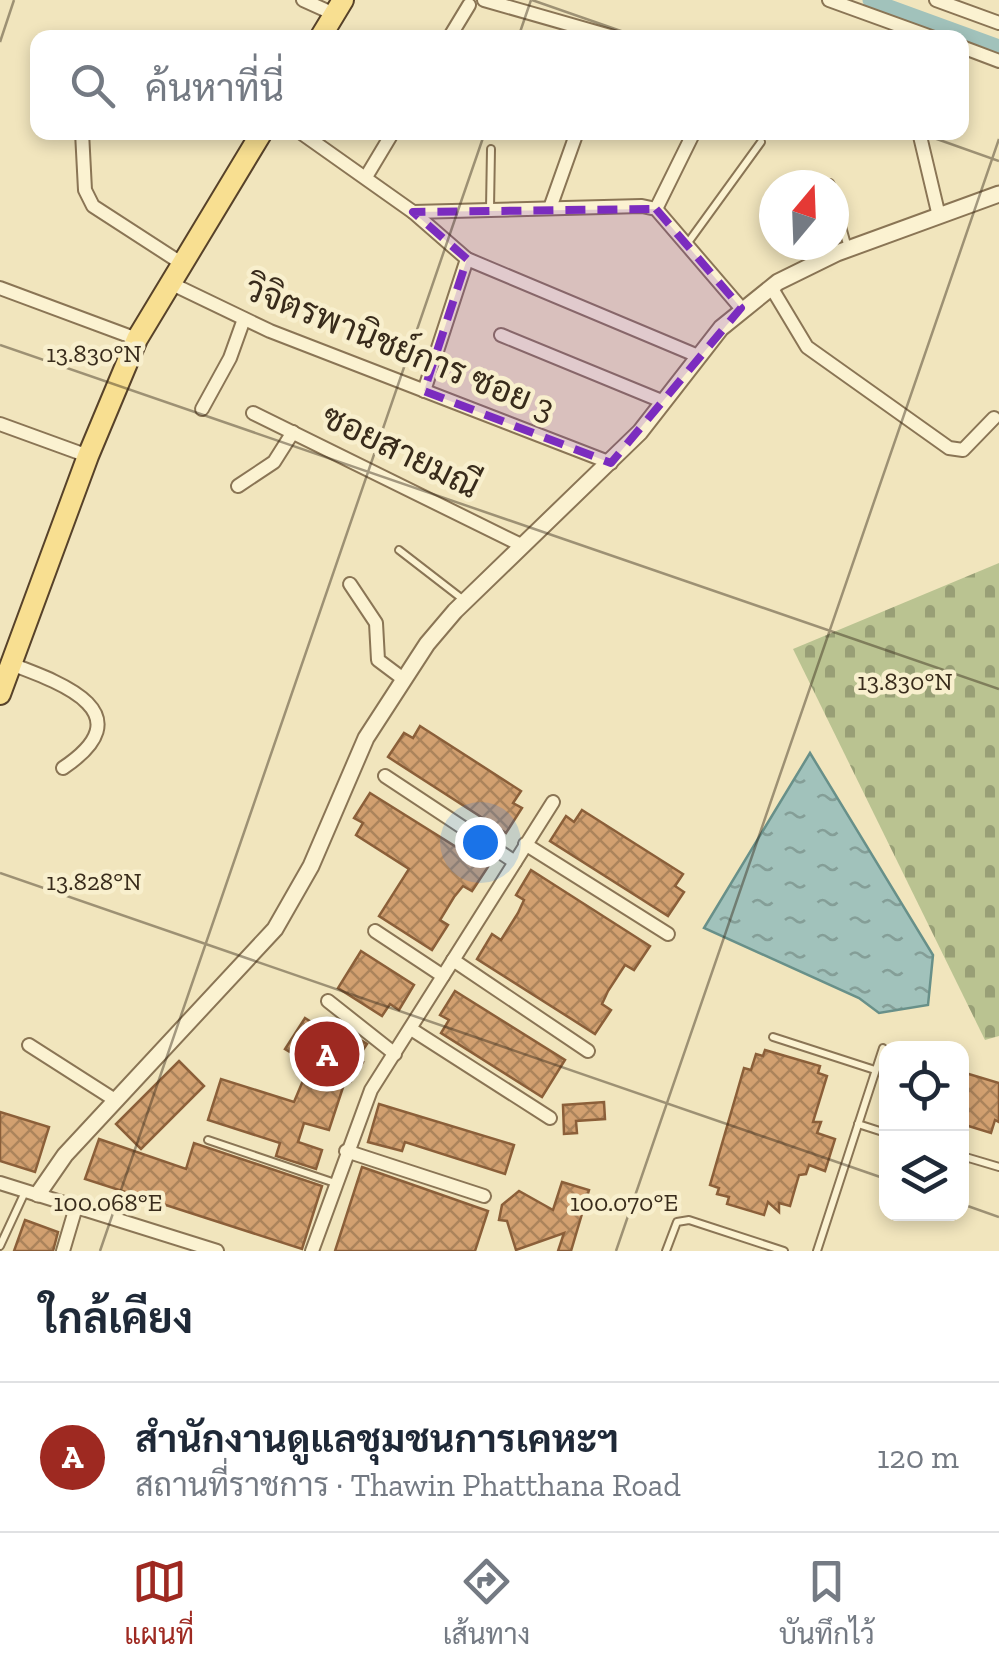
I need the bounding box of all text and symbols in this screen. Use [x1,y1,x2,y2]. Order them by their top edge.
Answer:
search box [30,30,969,140]
icon: search [65,58,120,113]
text: ค้นหาที่นี่ [145,65,284,111]
north arrow [759,170,849,260]
street label: วิจิตรพานิชย์การ ซอย 3 [238,264,562,429]
text: 13.830°N [46,338,142,368]
street label: ซอยสายมณี [315,393,487,507]
text: 13.830°N [857,666,953,696]
your location [455,817,506,868]
text: 13.828°N [46,866,142,896]
pin: A [294,1016,360,1092]
map controls [879,1041,969,1221]
button: locate [879,1041,969,1131]
button: layers [879,1131,969,1221]
text: 100.068°E [54,1187,162,1217]
text: 100.070°E [570,1187,678,1217]
text: ใกล้เคียง [40,1293,193,1344]
text: สำนักงานดูแลชุมชนการเคหะฯ [135,1416,619,1462]
text: A [62,1438,83,1476]
text: 120 m [877,1438,959,1476]
text: สถานที่ราชการ · Thawin Phatthana Road [135,1466,681,1504]
tab: แผนที่ [124,1554,194,1651]
tab: เส้นทาง [443,1554,530,1651]
tab: บันทึกไว้ [779,1554,875,1651]

